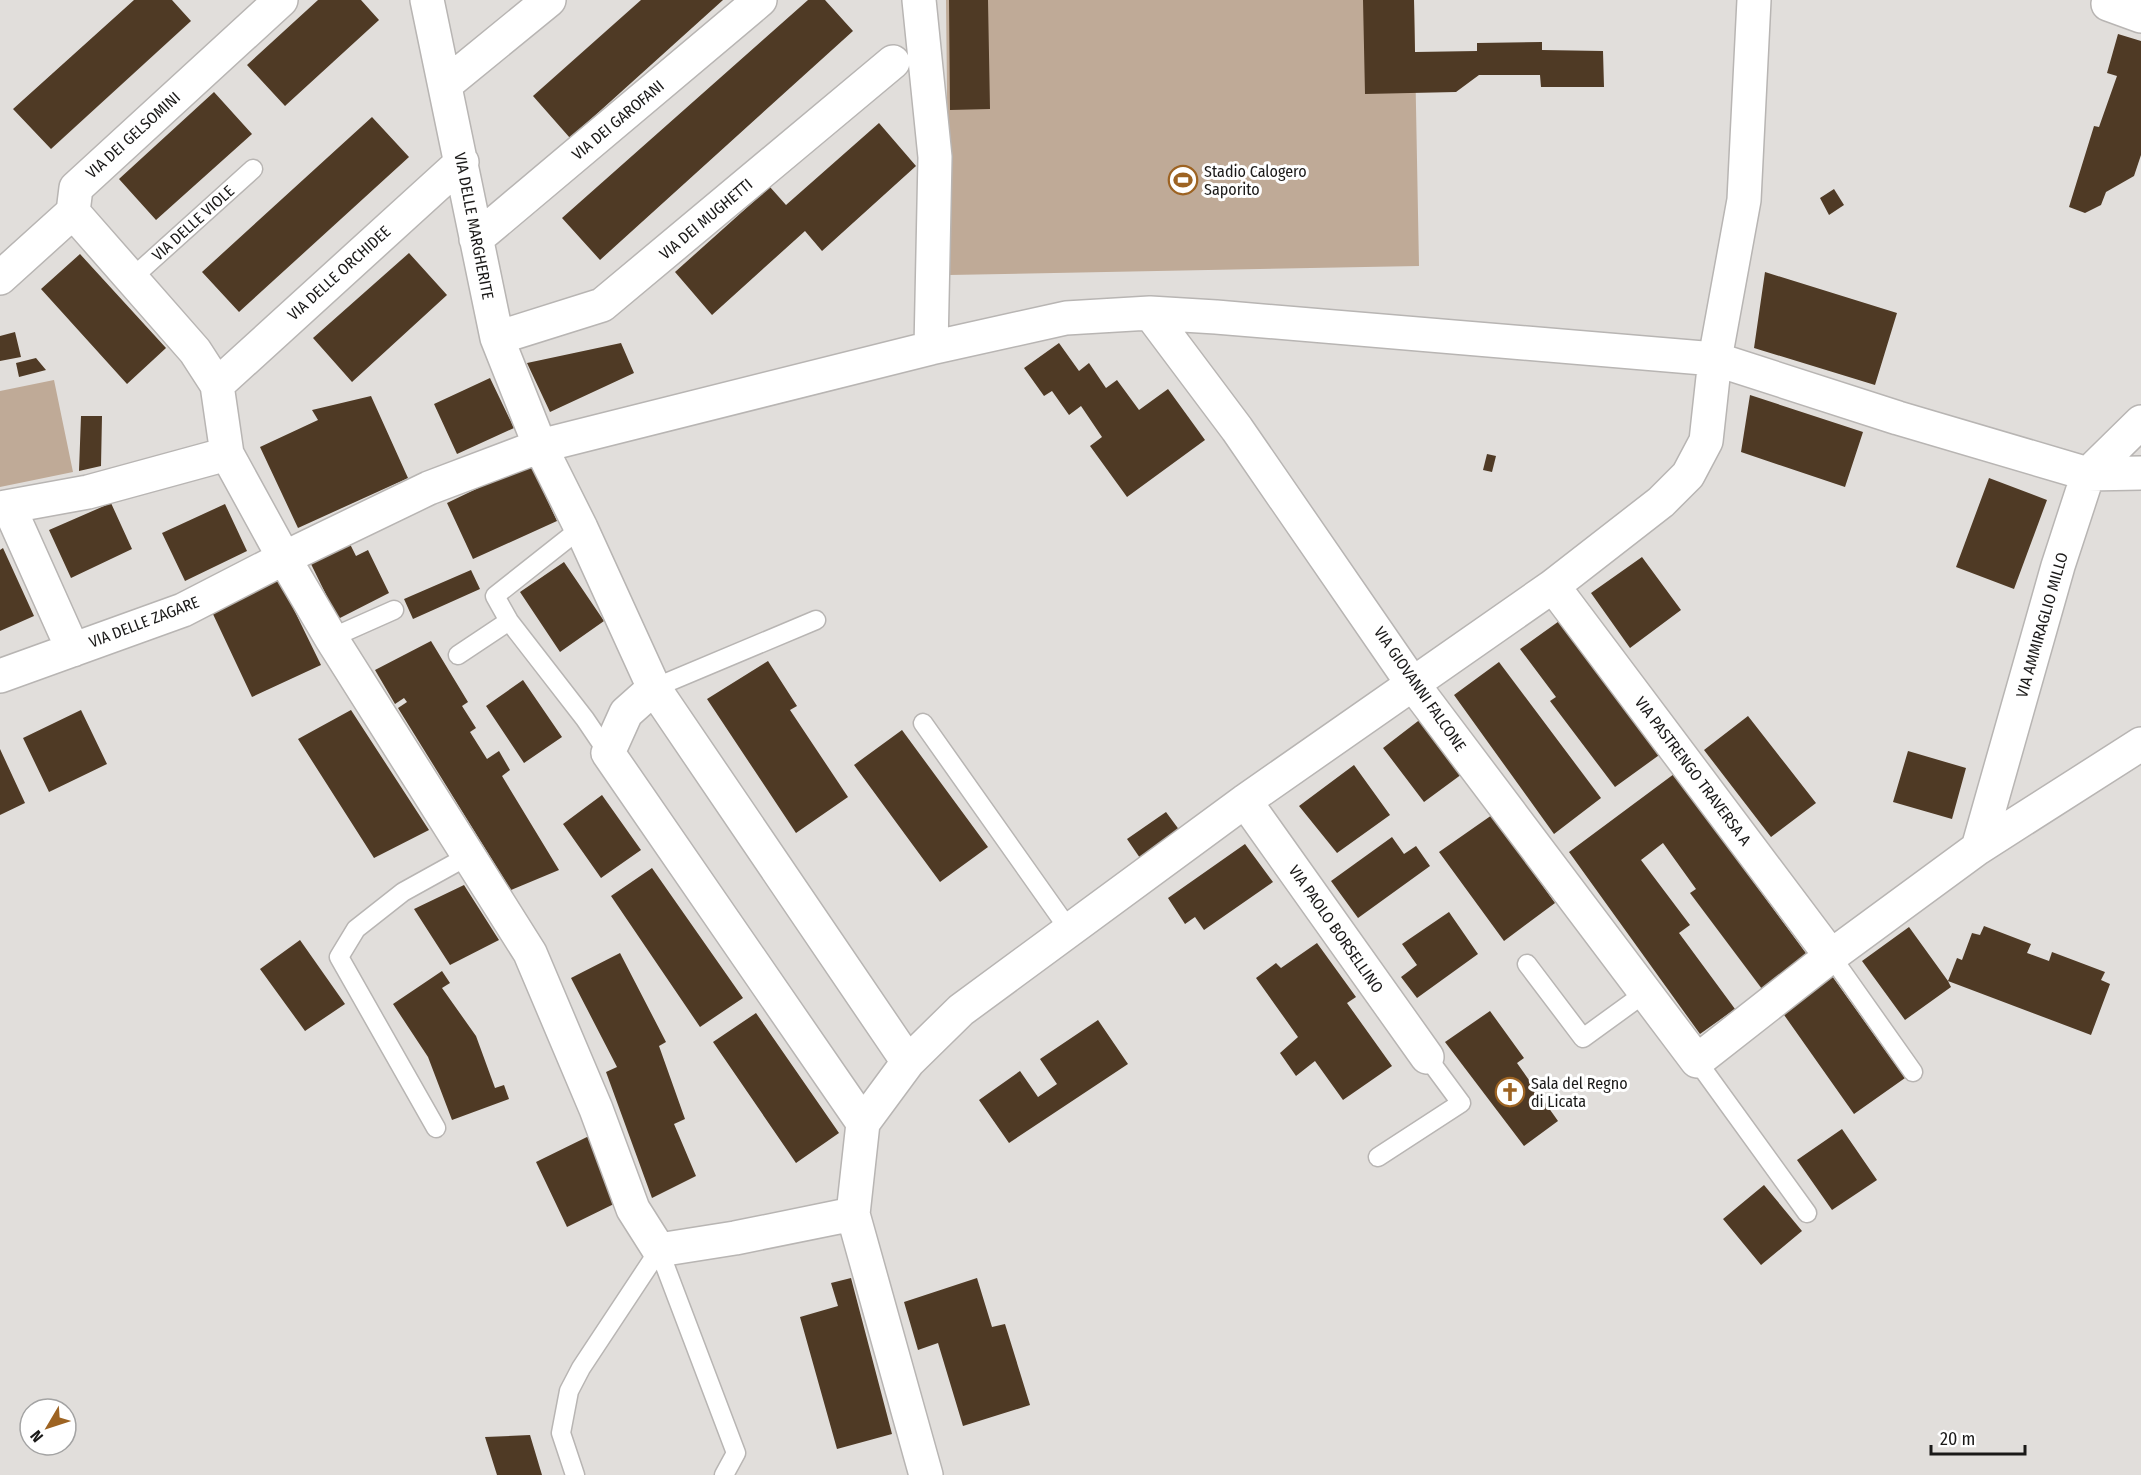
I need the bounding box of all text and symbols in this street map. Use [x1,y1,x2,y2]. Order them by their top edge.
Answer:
street label: VIA DEI GAROFANI [568,76,668,164]
street label: VIA DEI GELSOMINI [82,88,184,182]
street label: VIA DELLE MARGHERITE [450,151,498,301]
place label: Stadio Calogero Saporito [1204,162,1307,199]
sports icon: Stadio Calogero Saporito [1167,164,1199,196]
street label: VIA DEI MUGHETTI [656,175,756,263]
street label: VIA DELLE VIOLE [148,181,238,265]
street label: VIA DELLE ORCHIDEE [284,222,394,324]
street label: VIA AMMIRAGLIO MILLO [2012,550,2072,700]
street label: VIA DELLE ZAGARE [86,592,202,652]
street label: VIA GIOVANNI FALCONE [1370,623,1470,755]
street label: VIA PASTRENGO TRAVERSA A [1631,693,1755,850]
street label: VIA PAOLO BORSELLINO [1285,862,1387,996]
place label: Sala del Regno di Licata [1531,1074,1628,1111]
church icon: Sala del Regno di Licata [1494,1076,1526,1108]
north arrow [18,1397,78,1457]
scale bar [1931,1418,2026,1456]
text: N [26,1426,47,1446]
text: 20 m [1940,1428,1975,1450]

